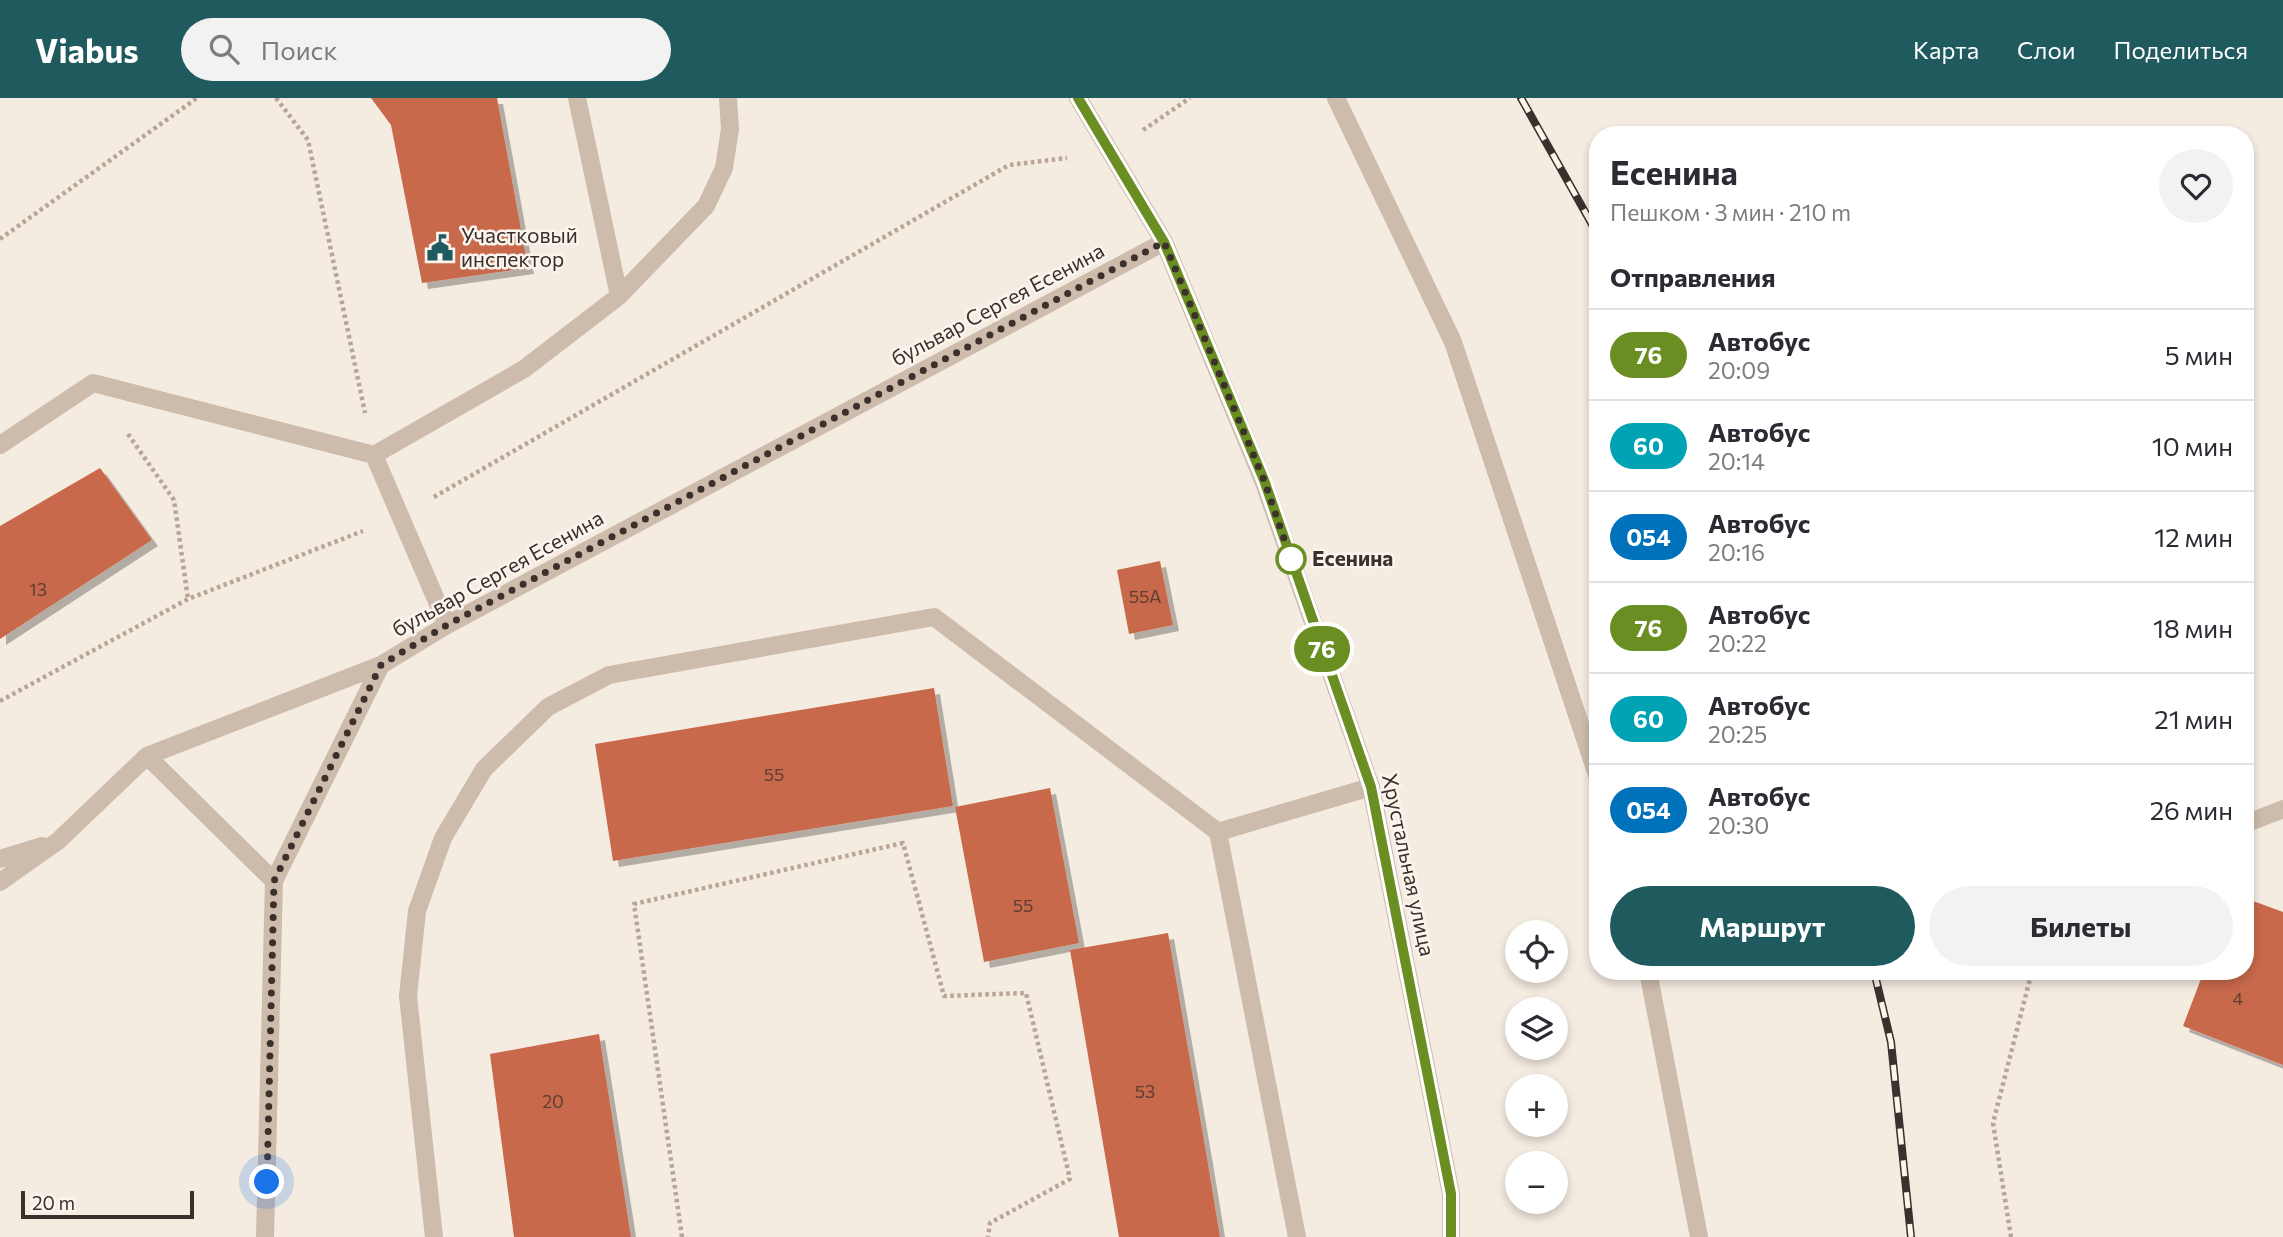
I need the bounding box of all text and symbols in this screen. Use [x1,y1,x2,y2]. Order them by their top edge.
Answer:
search box [181,18,671,81]
text: Viabus [35,29,139,70]
icon: search [205,30,243,68]
text: Поиск [261,34,337,65]
text: Карта [1913,35,1979,64]
text: Слои [2017,35,2075,64]
text: Поделиться [2113,35,2248,64]
button: heart [2159,149,2233,223]
text: Есенина [1610,151,1738,192]
text: Пешком · 3 мин · 210 m [1610,198,1851,226]
place label: Участковый инспектор [461,222,578,271]
public building icon: Участковый инспектор [425,233,455,263]
street label: бульвар Сергея Есенина [887,237,1108,370]
text: Отправления [1610,261,1776,292]
text: Автобус [1708,325,1810,356]
text: 5 мин [2165,339,2233,370]
text: 76 [1635,340,1662,369]
text: 20:09 [1708,356,1770,384]
text: Автобус [1708,416,1810,447]
text: 10 мин [2152,430,2233,461]
text: 60 [1633,431,1664,460]
text: 20:14 [1708,447,1765,475]
street label: бульвар Сергея Есенина [387,504,607,641]
text: Автобус [1708,507,1810,538]
text: 12 мин [2154,521,2233,552]
text: 054 [1626,522,1671,551]
text: 20:16 [1708,538,1765,566]
marker: Есенина [1276,544,1306,574]
place label: Есенина [1312,545,1393,570]
house number: 13 [29,578,47,600]
house number: 55А [1129,585,1161,607]
text: Автобус [1708,598,1810,629]
text: 18 мин [2153,612,2233,643]
text: 76 [1635,613,1662,642]
line badge: 76 [1290,626,1354,672]
text: 20:22 [1708,629,1767,657]
text: 76 [1308,634,1336,663]
text: Автобус [1708,689,1810,720]
text: 21 мин [2154,703,2233,734]
text: 60 [1633,704,1664,733]
text: 20:25 [1708,720,1767,748]
house number: 55 [764,763,784,785]
street label: Хрустальная улица [1378,771,1441,958]
text: Автобус [1708,780,1810,811]
text: 26 мин [2150,794,2233,825]
text: 054 [1626,795,1671,824]
text: 20:30 [1708,811,1769,839]
button: Маршрут [1610,886,1915,966]
button: Билеты [1929,886,2233,966]
house number: 55 [1013,894,1033,916]
map controls [1505,920,1568,1214]
button: locate [1505,920,1568,983]
house number: 4 [2233,987,2244,1009]
button: layers [1505,997,1568,1060]
button: + [1505,1074,1568,1137]
house number: 53 [1135,1080,1155,1102]
house number: 20 [542,1090,564,1112]
button: − [1505,1151,1568,1214]
your location [249,1164,284,1199]
scale bar [21,1188,194,1220]
text: 20 m [32,1191,75,1214]

